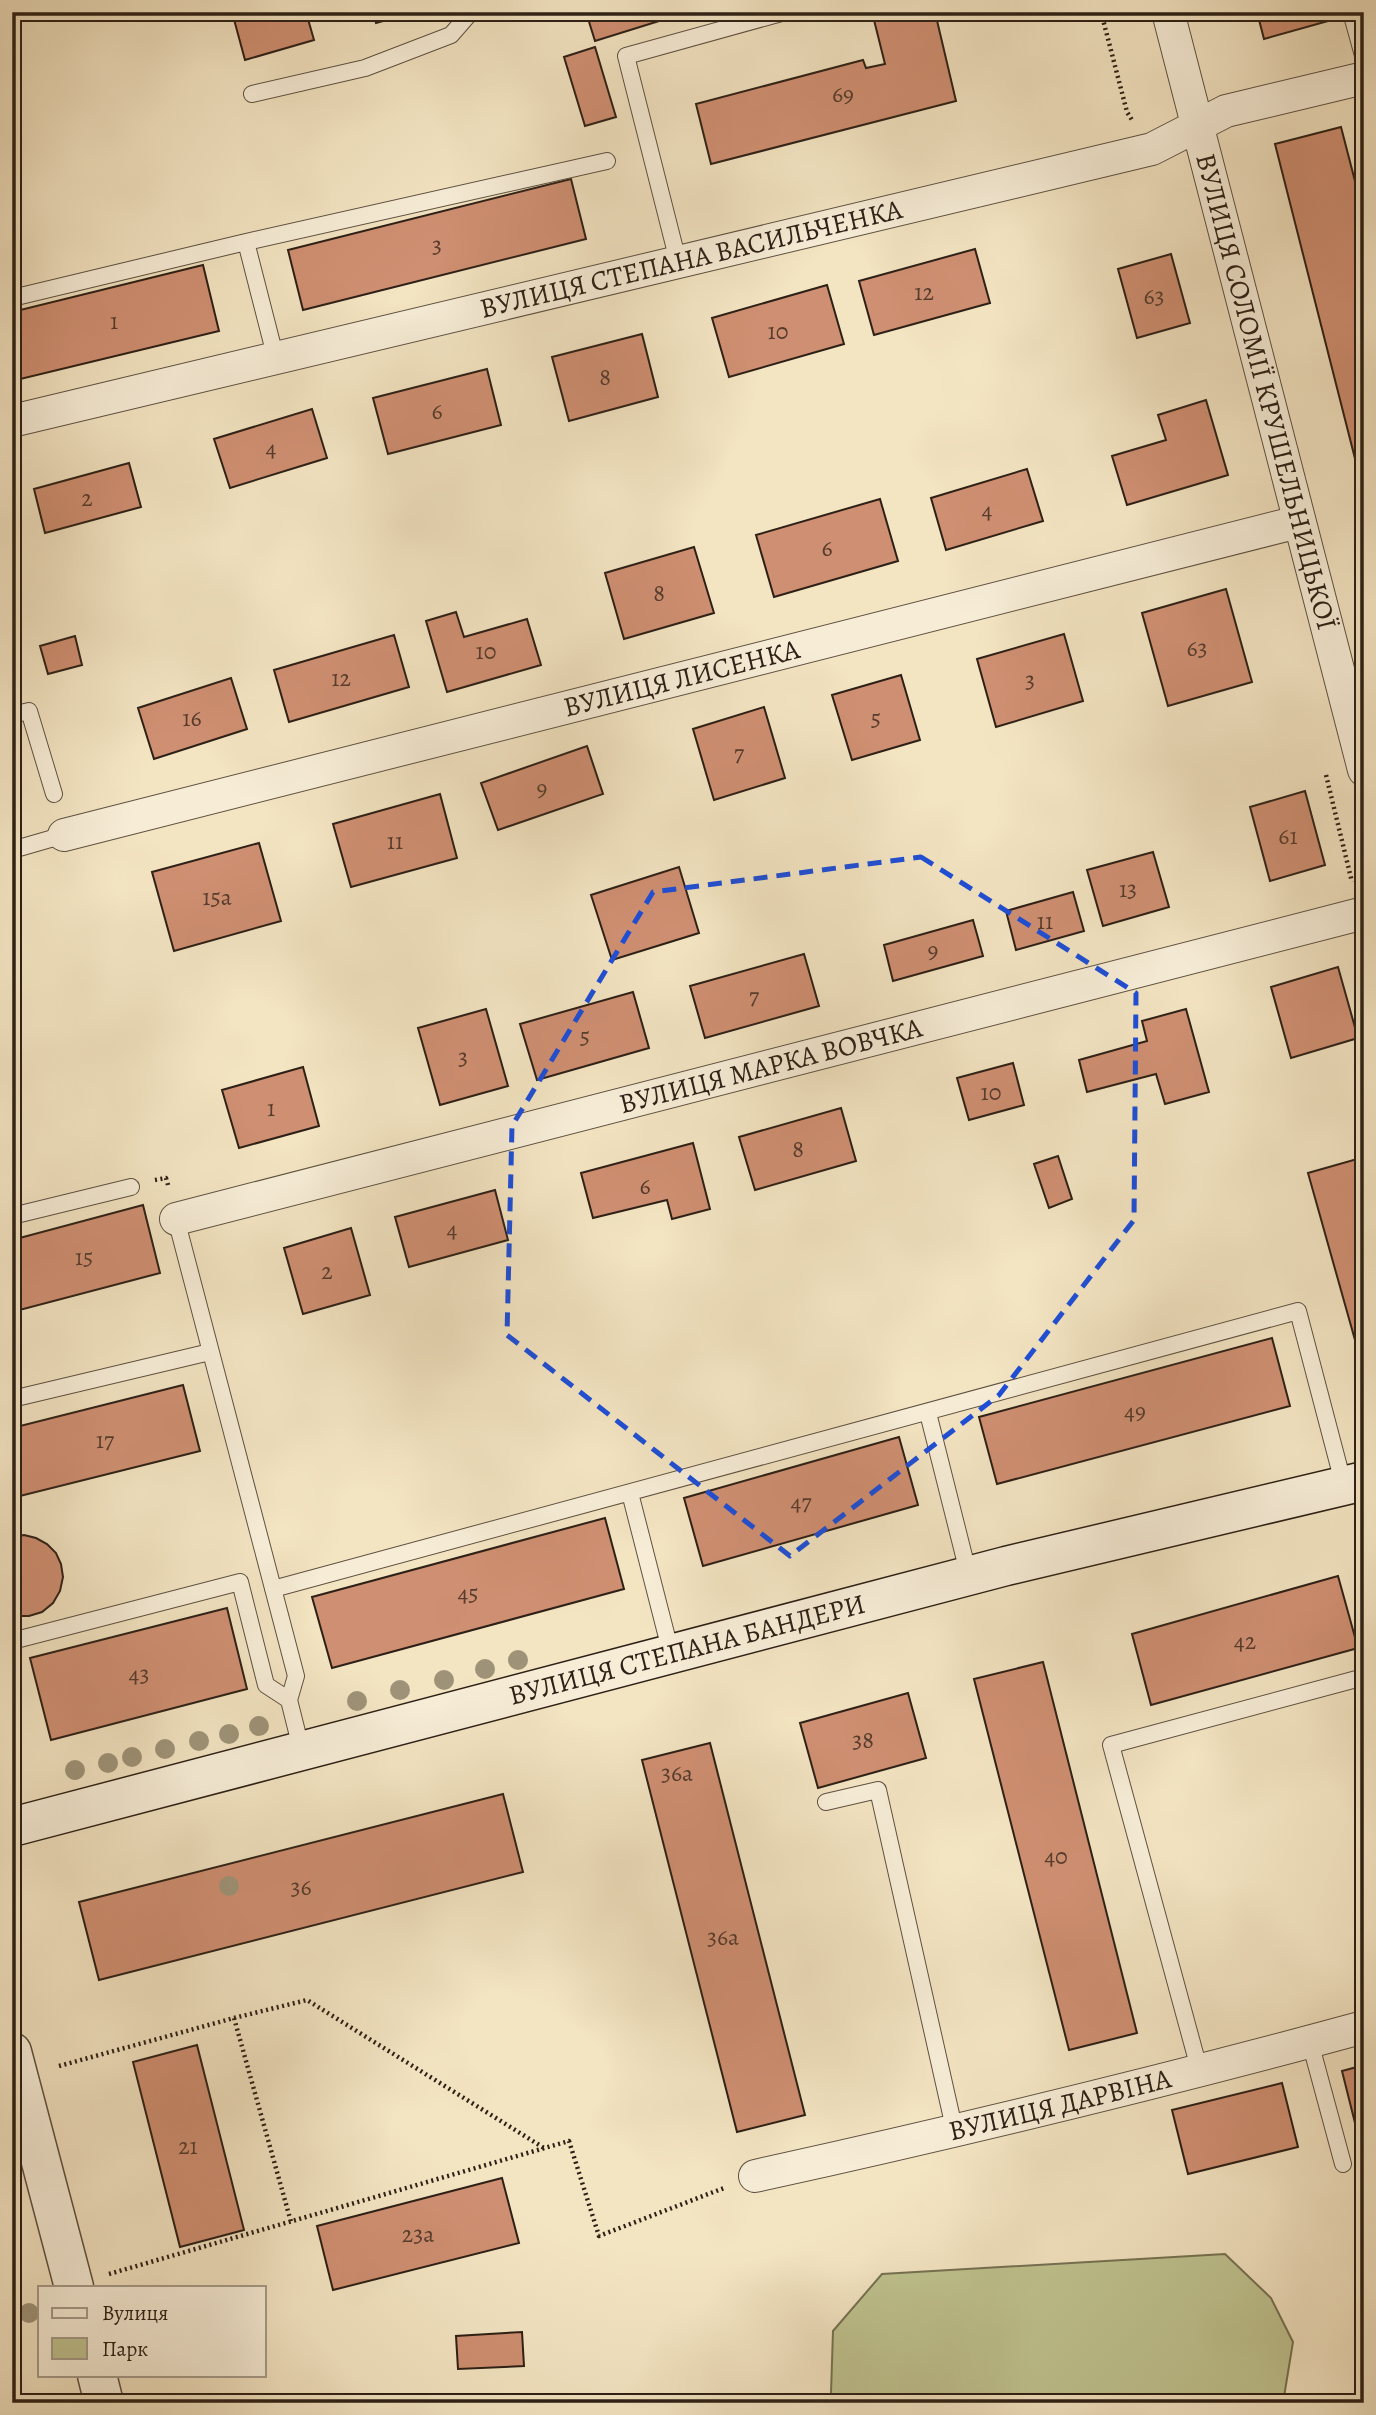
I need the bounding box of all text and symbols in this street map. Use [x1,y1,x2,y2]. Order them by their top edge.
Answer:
house number: 69 [832,78,854,110]
street label: ВУЛИЦЯ СОЛОМІЇ КРУШЕЛЬНИЦЬКОЇ [1186,149,1346,634]
street label: ВУЛИЦЯ СТЕПАНА ВАСИЛЬЧЕНКА [476,190,907,328]
house number: 3 [432,229,442,261]
house number: 12 [914,276,934,308]
house number: 63 [1143,280,1165,312]
house number: 1 [110,305,118,337]
house number: 10 [768,315,789,347]
house number: 8 [599,361,611,393]
house number: 6 [431,395,443,427]
house number: 4 [266,432,277,464]
house number: 2 [81,482,93,514]
house number: 4 [982,494,993,526]
house number: 6 [821,532,833,564]
house number: 8 [653,577,665,609]
street label: ВУЛИЦЯ ЛИСЕНКА [559,630,804,727]
house number: 63 [1186,632,1208,664]
house number: 10 [476,635,497,667]
house number: 12 [331,662,351,694]
house number: 3 [1025,664,1035,696]
house number: 16 [182,702,202,734]
house number: 5 [871,702,881,734]
house number: 7 [734,737,745,769]
house number: 9 [537,772,547,804]
house number: 61 [1278,820,1298,852]
house number: 11 [387,825,403,857]
house number: 13 [1119,873,1137,905]
house number: 15а [202,881,232,913]
house number: 11 [1037,905,1053,937]
house number: 9 [928,934,938,966]
house number: 7 [749,980,760,1012]
street label: ВУЛИЦЯ МАРКА ВОВЧКА [615,1008,927,1123]
house number: 5 [580,1020,590,1052]
house number: 3 [458,1041,468,1073]
house number: 10 [981,1076,1002,1108]
house number: 1 [267,1092,275,1124]
house number: 8 [792,1133,804,1165]
house number: 6 [639,1170,651,1202]
house number: 4 [447,1213,458,1245]
house number: 15 [75,1241,93,1273]
house number: 2 [321,1255,333,1287]
house number: 49 [1124,1395,1146,1427]
house number: 17 [96,1424,115,1456]
house number: 47 [791,1486,812,1518]
house number: 45 [457,1577,479,1609]
street label: ВУЛИЦЯ СТЕПАНА БАНДЕРИ [505,1585,869,1715]
house number: 42 [1234,1625,1256,1657]
house number: 43 [129,1658,149,1690]
house number: 38 [852,1724,874,1756]
house number: 36а [661,1757,693,1789]
house number: 40 [1044,1840,1068,1872]
house number: 36 [290,1871,312,1903]
house number: 36а [707,1921,739,1953]
street label: ВУЛИЦЯ ДАРВІНА [945,2059,1176,2150]
house number: 21 [178,2130,198,2162]
house number: 23а [402,2218,434,2250]
legend [38,2286,266,2376]
text: Вулиця [102,2299,168,2327]
text: Парк [102,2335,148,2363]

